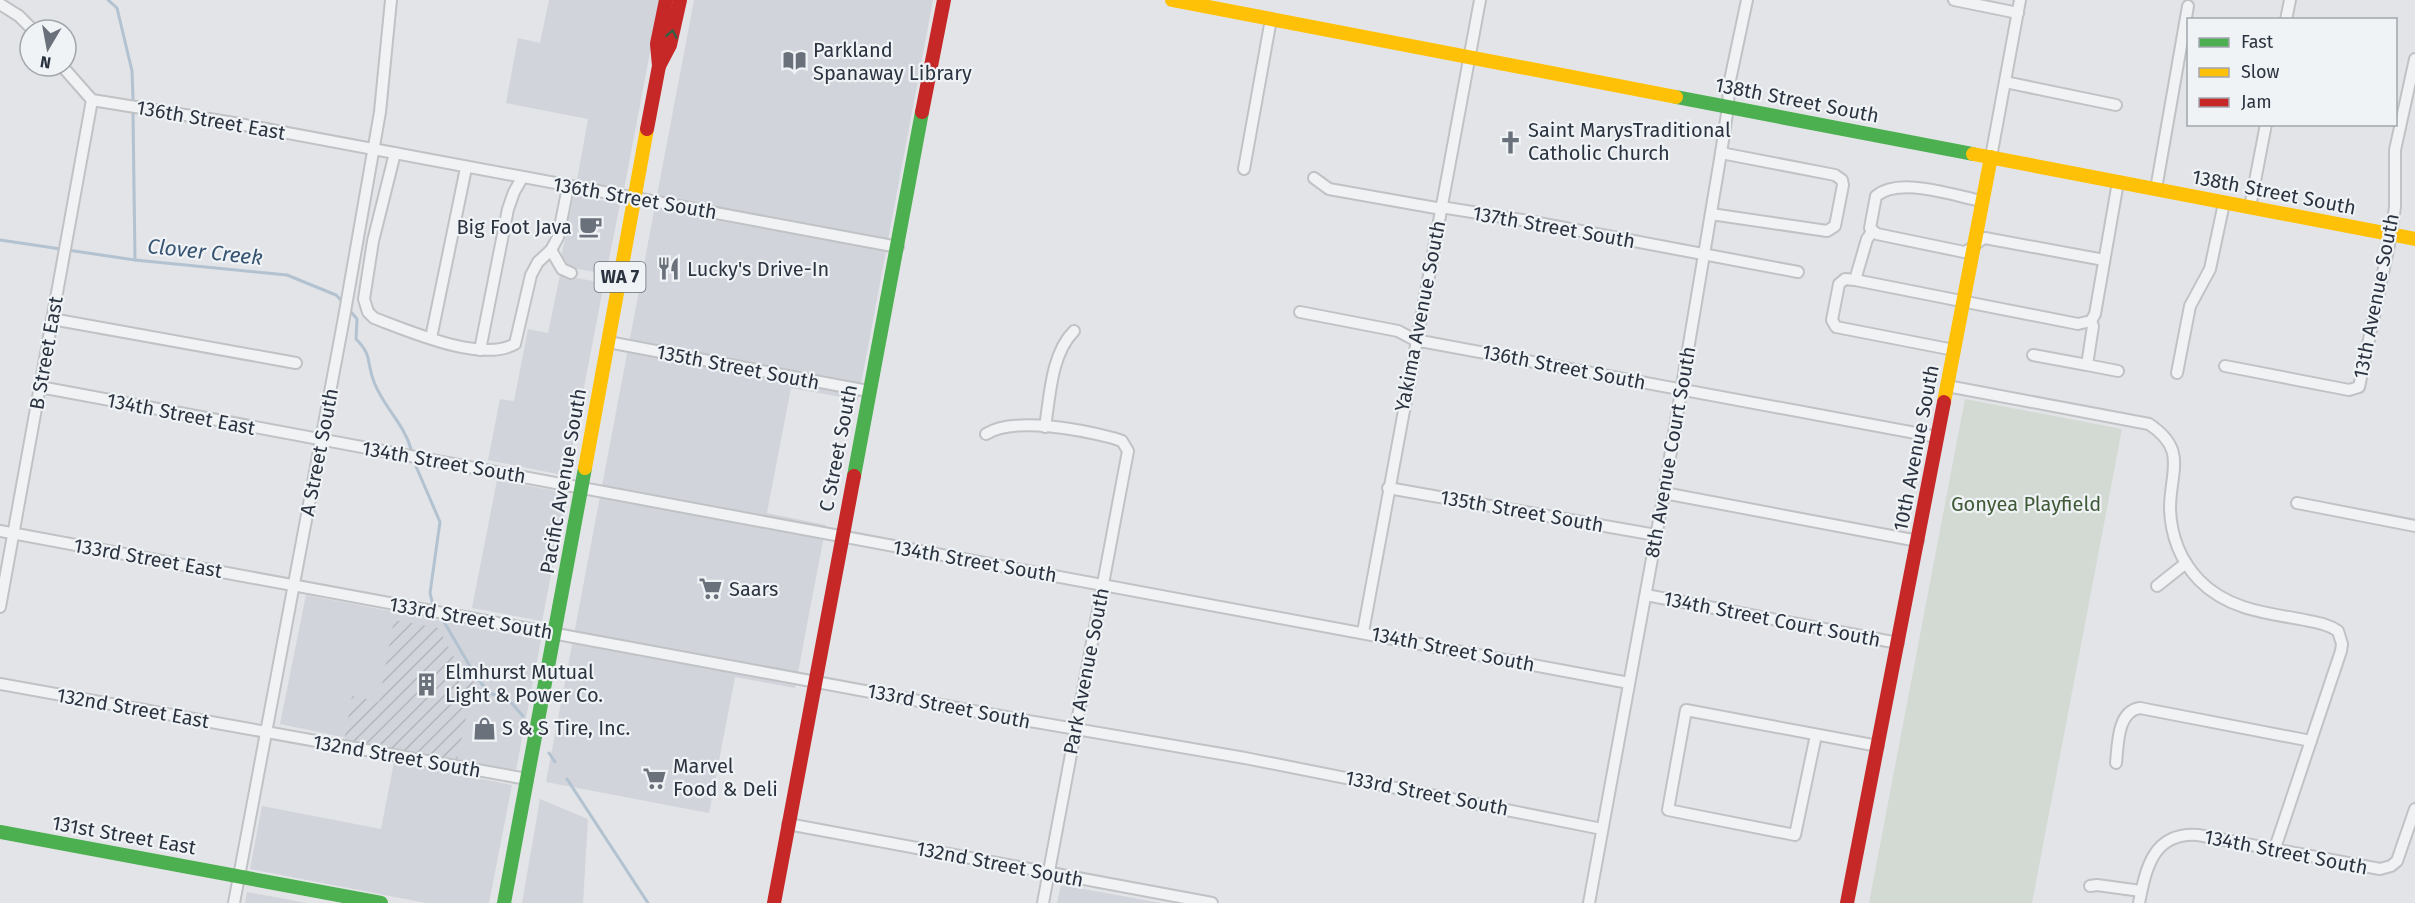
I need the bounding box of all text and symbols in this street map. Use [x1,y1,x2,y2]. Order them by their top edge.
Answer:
north arrow [18,18,78,78]
legend [2187,18,2397,126]
one-way arrow [665,30,678,40]
text: Fast [2241,31,2274,53]
place label: Parkland Spanaway Library [813,38,972,85]
library icon: Parkland Spanaway Library [782,48,808,74]
text: N [39,52,52,73]
text: Slow [2241,61,2280,83]
street label: 138th Street South [1713,72,1881,128]
text: Jam [2241,91,2272,113]
street label: 136th Street East [135,95,288,145]
place label: Saint MarysTraditional Catholic Church [1528,118,1731,165]
church icon: Saint MarysTraditional Catholic Church [1497,129,1523,155]
street label: 138th Street South [2190,164,2358,220]
street label: 136th Street South [551,172,719,224]
street label: 137th Street South [1471,201,1637,253]
street label: 13th Avenue South [2348,211,2404,381]
cafe icon: Big Foot Java [577,214,603,240]
place label: Big Foot Java [456,215,572,239]
street label: Yakima Avenue South [1390,218,1450,414]
water label: Clover Creek [146,233,264,271]
restaurant icon: Lucky's Drive-In [656,256,682,282]
place label: Lucky's Drive-In [687,257,829,281]
road number: WA 7 [594,262,646,292]
street label: B Street East [24,294,68,412]
street label: 135th Street South [654,339,822,395]
street label: 136th Street South [1480,339,1648,395]
street label: 8th Avenue Court South [1640,344,1700,560]
street label: 10th Avenue South [1888,363,1944,533]
street label: C Street South [814,382,862,514]
street label: A Street South [295,386,343,518]
street label: Pacific Avenue South [535,386,591,576]
street label: 134th Street East [105,388,258,440]
street label: 134th Street South [360,436,528,488]
street label: 135th Street South [1438,485,1606,537]
park label: Gonyea Playfield [1951,492,2101,516]
street label: 133rd Street East [72,533,225,583]
street label: 134th Street South [891,535,1059,587]
supermarket icon: Saars [698,576,724,602]
place label: Saars [729,577,778,601]
street label: Park Avenue South [1058,586,1114,756]
street label: 134th Street Court South [1661,586,1883,652]
street label: 133rd Street South [387,592,555,644]
street label: 134th Street South [1369,621,1537,677]
place label: Elmhurst Mutual Light & Power Co. [445,660,603,707]
building icon: Elmhurst Mutual Light & Power Co. [414,671,440,697]
street label: 133rd Street South [865,678,1033,734]
street label: 132nd Street East [55,683,212,733]
shop icon: S & S Tire, Inc. [471,715,497,741]
place label: S & S Tire, Inc. [502,716,630,740]
street label: 132nd Street South [311,729,483,783]
place label: Marvel Food & Deli [673,754,778,801]
supermarket icon: Marvel Food & Deli [642,765,668,791]
street label: 133rd Street South [1343,765,1511,821]
street label: 131st Street East [50,811,199,860]
street label: 134th Street South [2202,824,2370,880]
street label: 132nd Street South [914,836,1086,892]

